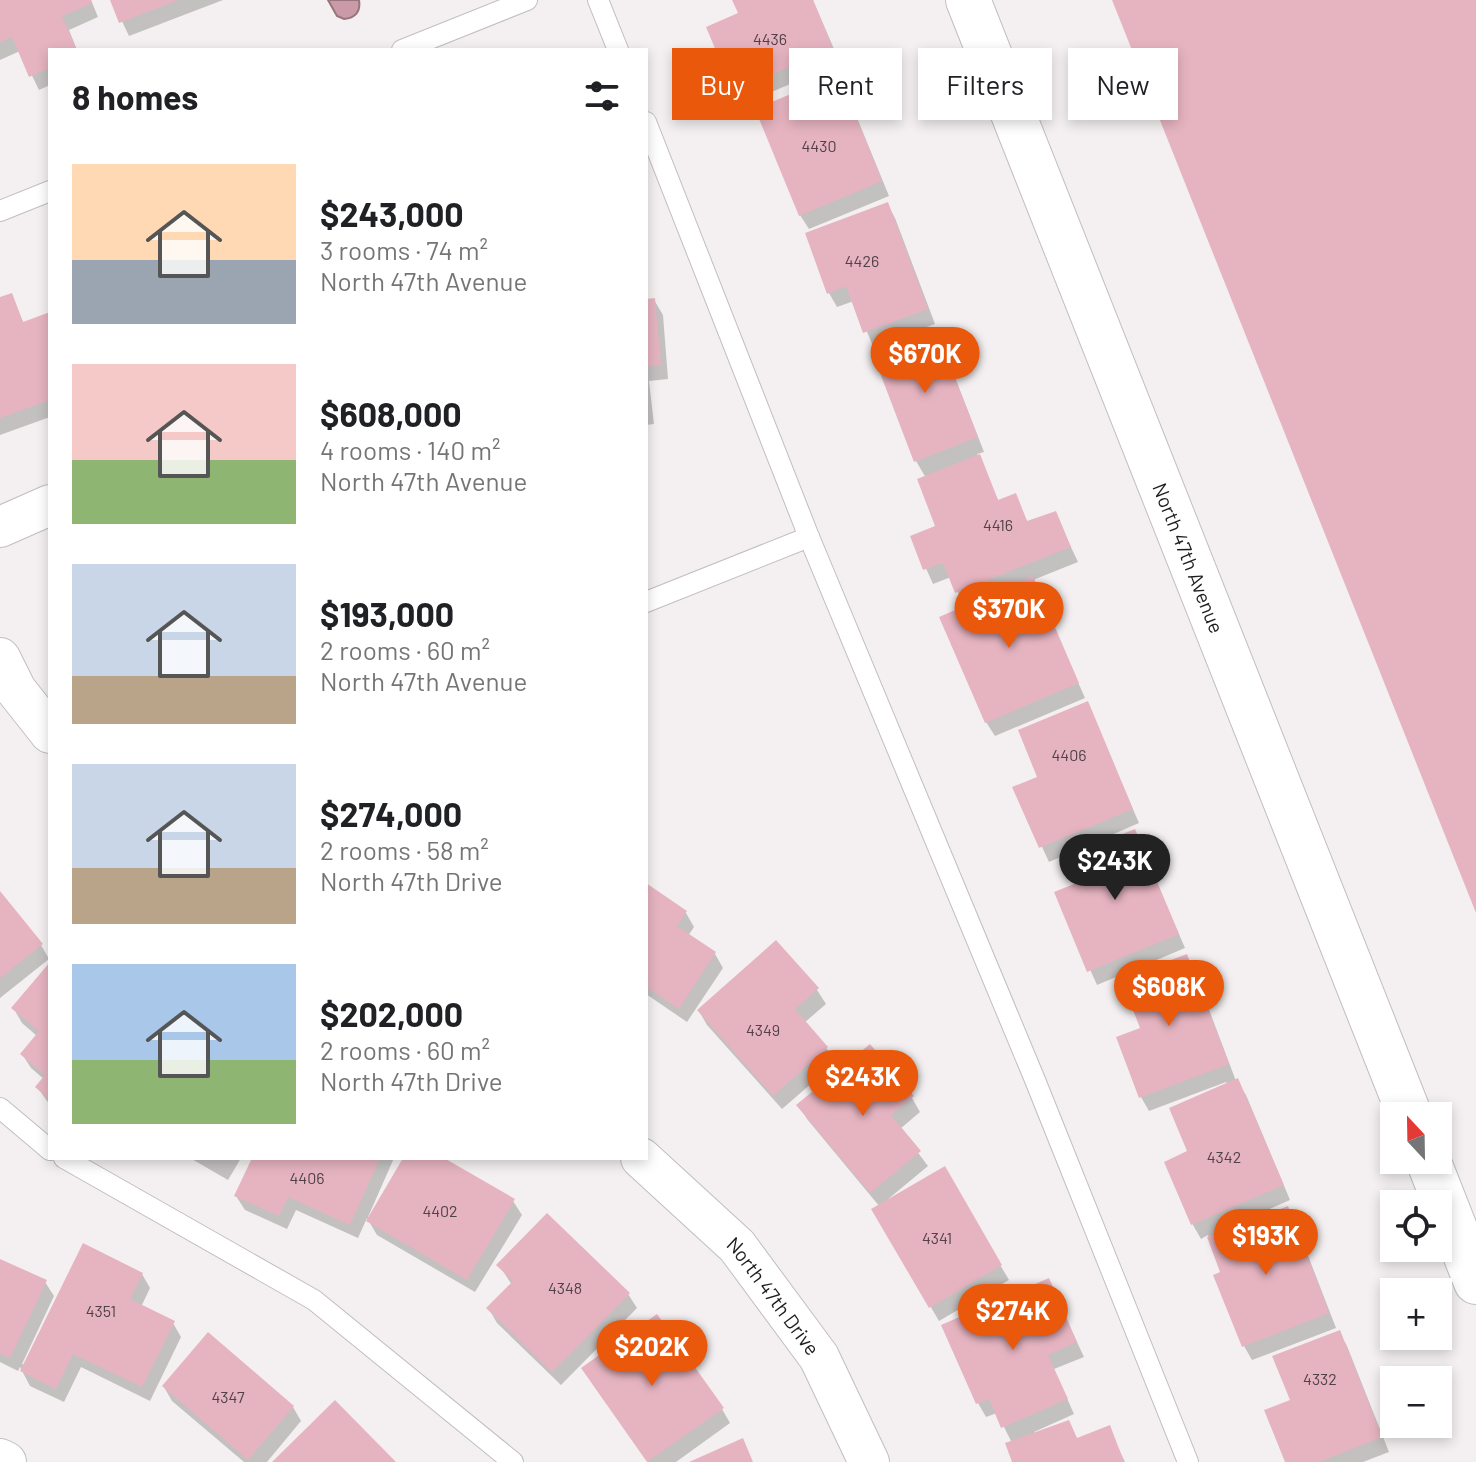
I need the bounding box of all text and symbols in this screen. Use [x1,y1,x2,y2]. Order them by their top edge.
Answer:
house number: 4436 [753,29,787,48]
chip: Buy [672,48,773,120]
chip: Rent [789,48,902,120]
chip: Filters [918,48,1052,120]
chip: New [1068,48,1178,120]
icon: filters [580,74,624,118]
text: 8 homes [72,76,198,117]
house number: 4430 [802,136,836,155]
text: $243,000 [320,193,464,234]
icon: home [136,196,232,292]
text: 3 rooms · 74 m² [320,234,488,265]
house number: 4426 [845,251,879,270]
text: North 47th Avenue [320,265,527,296]
pin: $670K [869,327,981,395]
text: $670K [889,337,961,368]
text: $608,000 [320,393,462,434]
icon: home [136,396,232,492]
text: 4 rooms · 140 m² [320,434,500,465]
text: North 47th Avenue [320,465,527,496]
street label: North 47th Avenue [1148,479,1229,636]
house number: 4416 [983,515,1013,534]
pin: $370K [953,582,1065,650]
text: $370K [973,592,1045,623]
text: $193,000 [320,593,454,634]
icon: home [136,596,232,692]
text: 2 rooms · 60 m² [320,634,490,665]
text: North 47th Avenue [320,665,527,696]
house number: 4406 [1052,745,1086,764]
text: $274,000 [320,793,462,834]
icon: home [136,796,232,892]
text: 2 rooms · 58 m² [320,834,489,865]
pin: $243K [1059,834,1171,902]
text: $243K [1077,844,1153,875]
text: North 47th Drive [320,865,503,896]
pin: $608K [1113,960,1225,1028]
text: $608K [1132,970,1206,1001]
text: $202,000 [320,993,463,1034]
icon: home [136,996,232,1092]
house number: 4349 [746,1020,780,1039]
text: 2 rooms · 60 m² [320,1034,490,1065]
pin: $243K [807,1050,919,1118]
text: $243K [825,1060,901,1091]
text: North 47th Drive [320,1065,503,1096]
north arrow [1380,1102,1452,1174]
map controls [1380,1102,1452,1438]
house number: 4342 [1207,1147,1241,1166]
house number: 4406 [290,1168,324,1187]
button: locate [1380,1190,1452,1262]
house number: 4402 [422,1201,458,1220]
pin: $193K [1210,1209,1322,1277]
text: $193K [1232,1219,1300,1250]
house number: 4341 [922,1228,952,1247]
street label: North 47th Drive [723,1231,825,1359]
house number: 4348 [548,1278,582,1297]
button: + [1380,1278,1452,1350]
pin: $274K [957,1284,1069,1352]
text: $274K [976,1294,1050,1325]
house number: 4351 [86,1301,116,1320]
pin: $202K [596,1320,708,1388]
text: $202K [614,1330,690,1361]
button: − [1380,1366,1452,1438]
house number: 4332 [1303,1369,1337,1388]
house number: 4347 [212,1387,245,1406]

